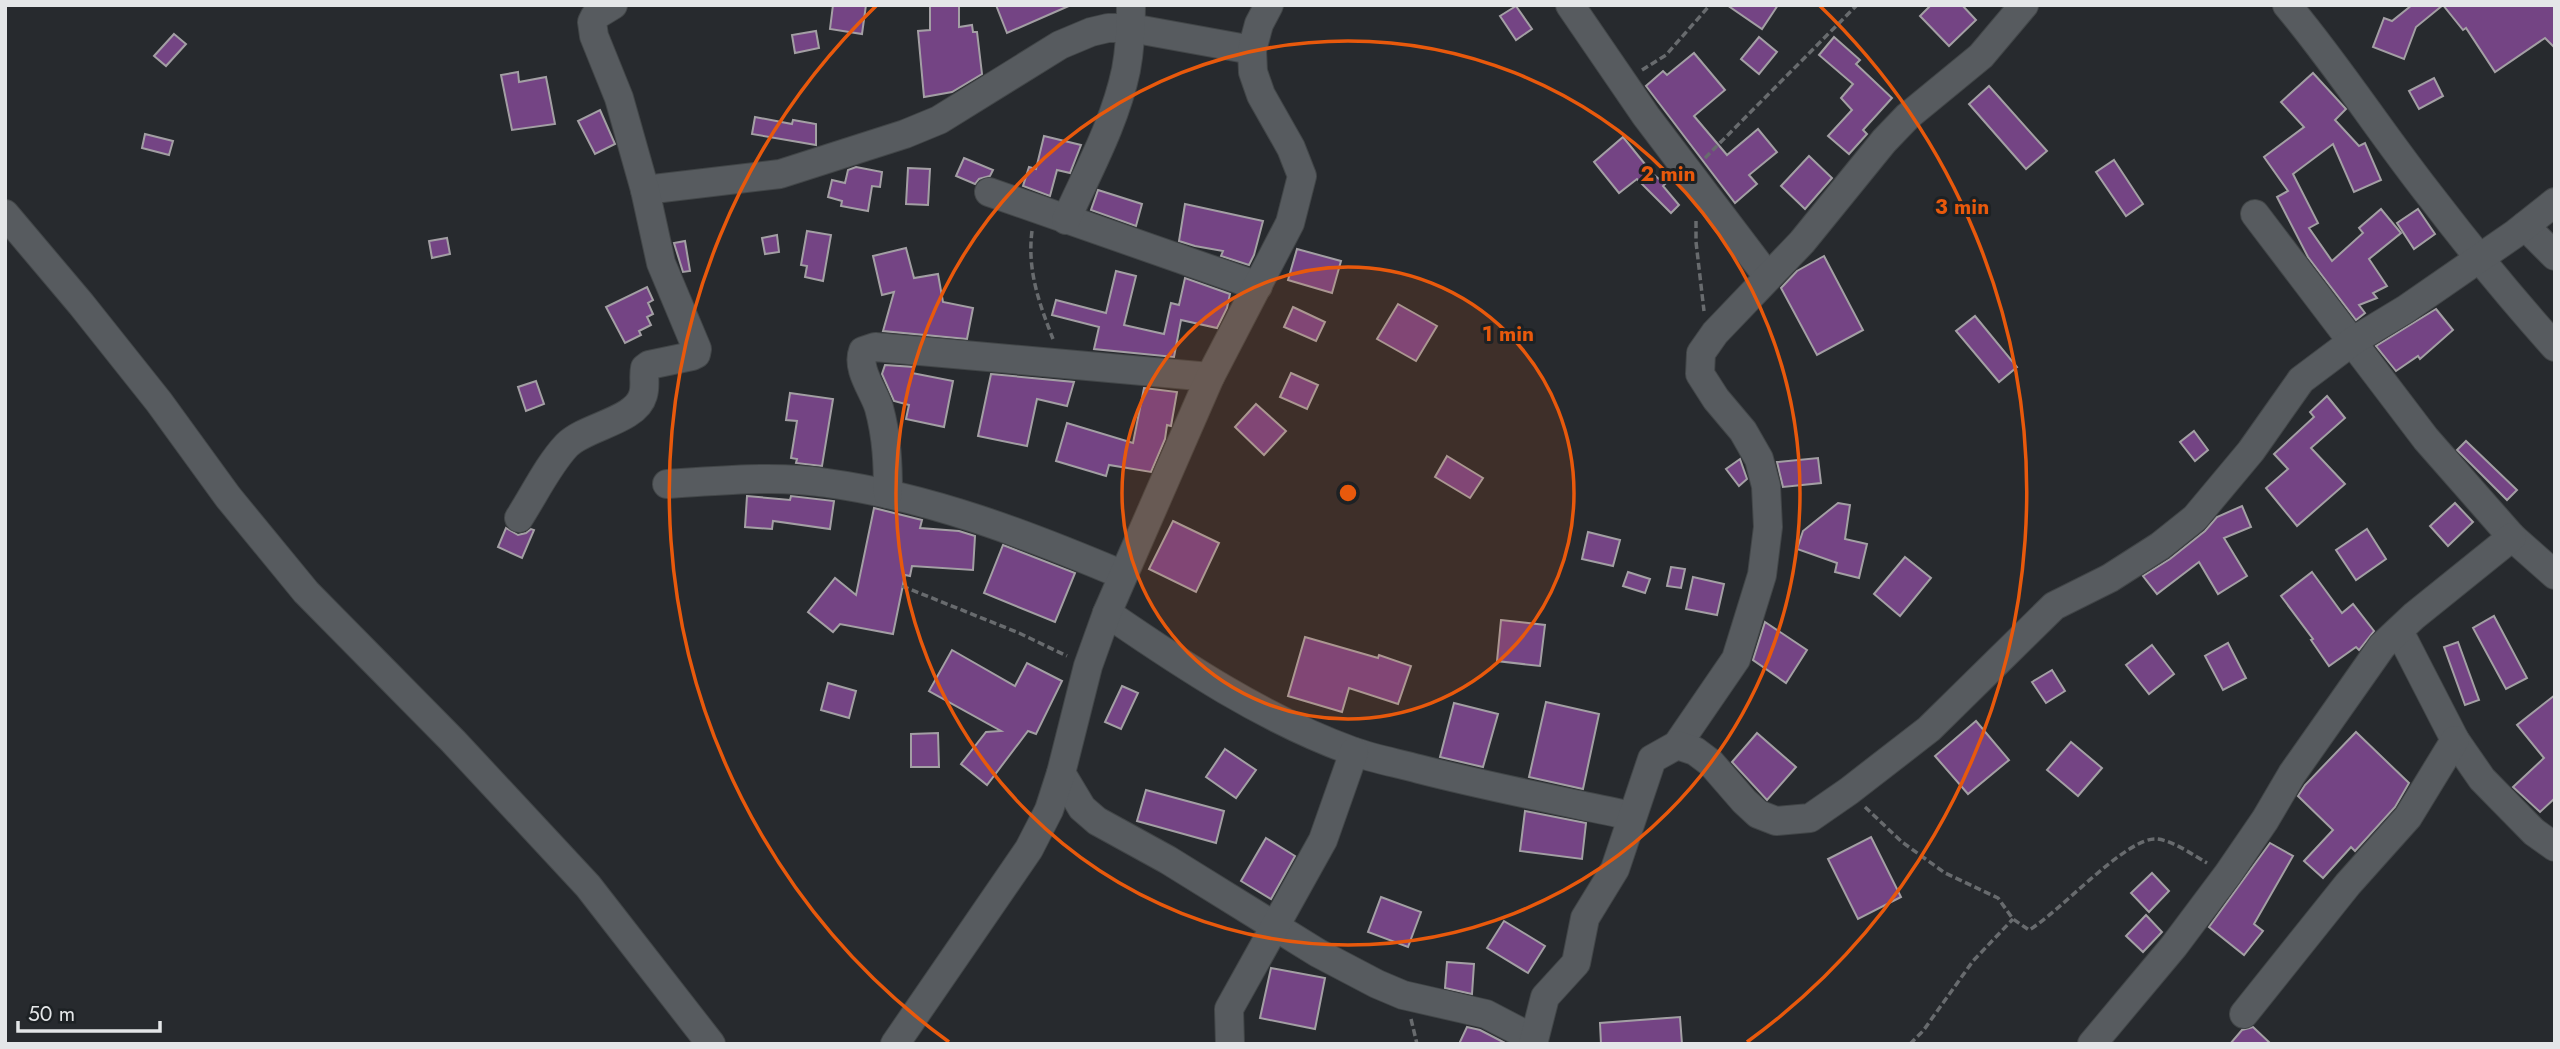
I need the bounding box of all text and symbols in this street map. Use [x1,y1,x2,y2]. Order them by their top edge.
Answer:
text: 2 min [1640,159,1696,189]
text: 3 min [1935,192,1989,222]
text: 1 min [1482,319,1534,349]
centre of rings [1336,481,1360,505]
scale bar [18,990,159,1034]
text: 50 m [28,999,75,1029]

